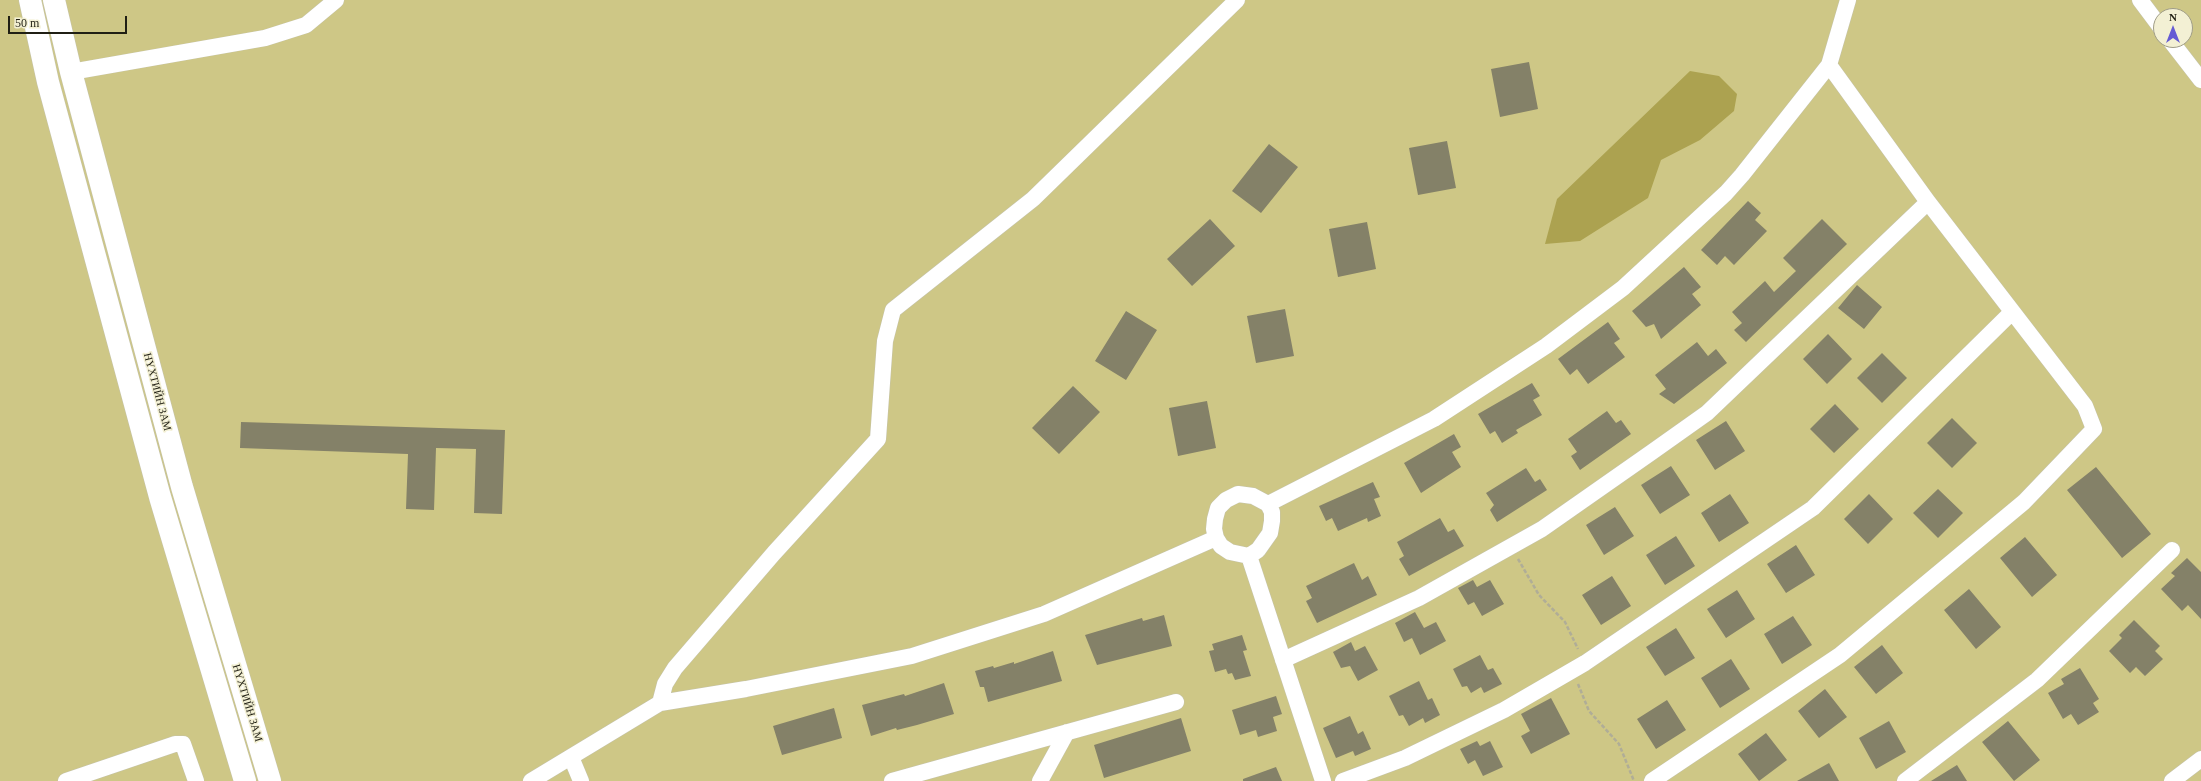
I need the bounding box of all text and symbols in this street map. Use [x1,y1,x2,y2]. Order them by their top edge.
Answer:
scale bar [10,8,129,34]
north arrow [2153,8,2193,48]
text: N [2169,11,2177,23]
text: 50 m [15,16,39,30]
street label: НҮХТИЙН ЗАМ [140,351,174,433]
street label: НҮХТИЙН ЗАМ [229,663,265,743]

